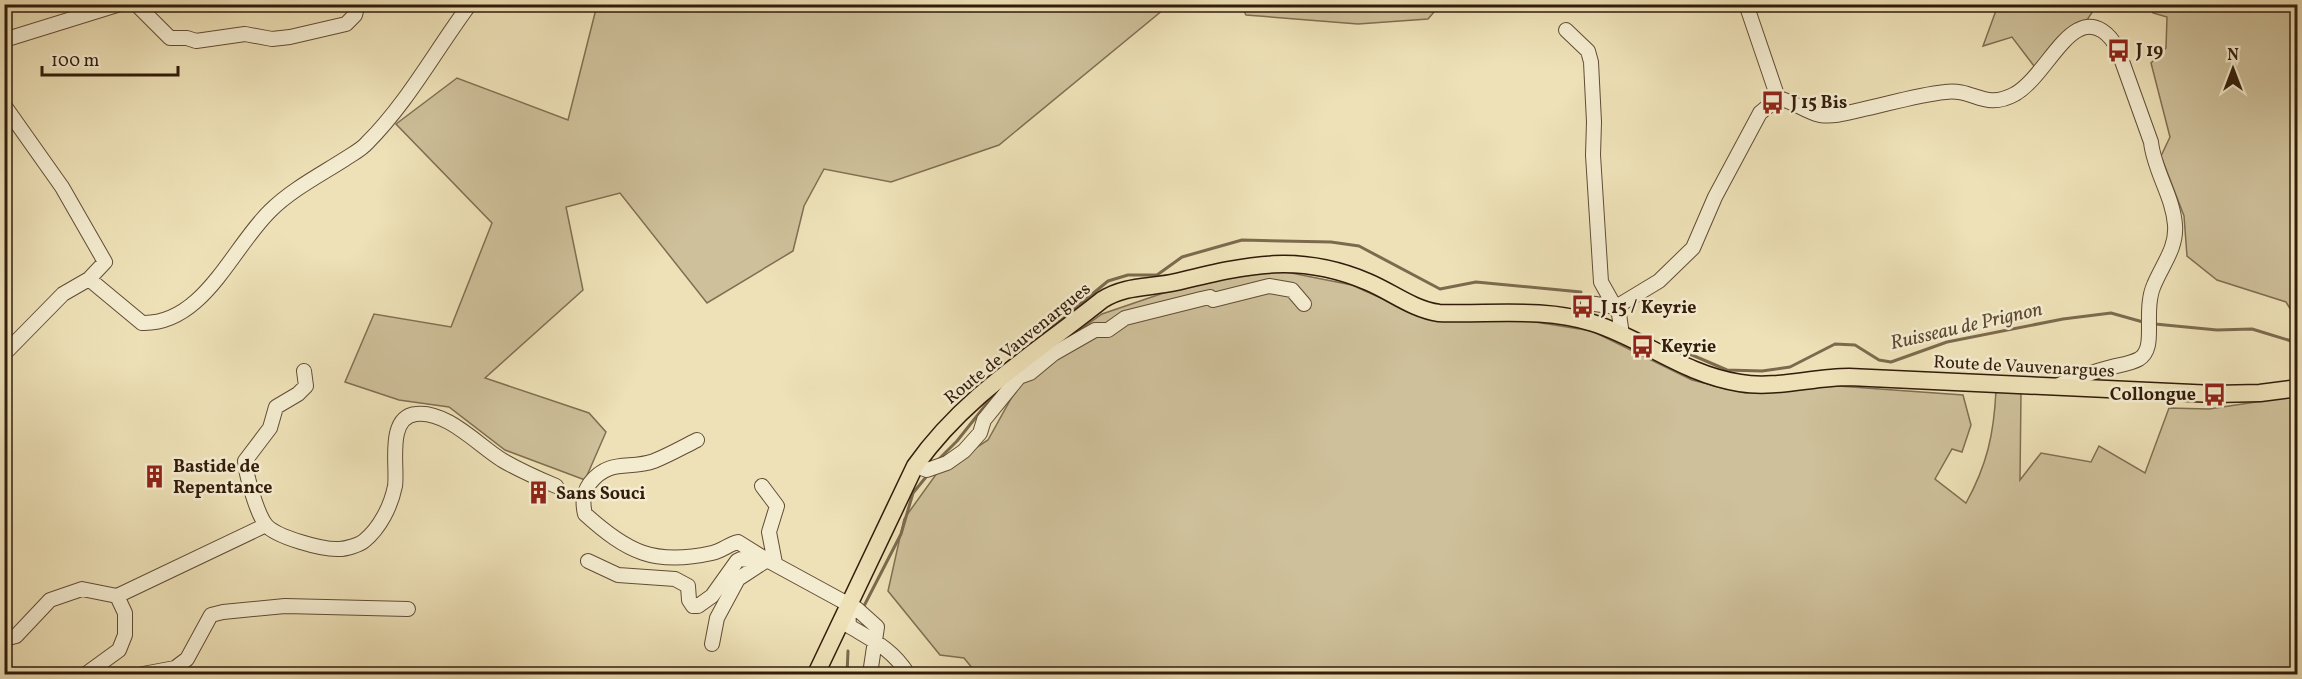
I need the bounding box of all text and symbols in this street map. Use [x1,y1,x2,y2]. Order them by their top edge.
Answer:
bus stop icon: J 19 [2105,37,2131,63]
scale bar [42,39,178,77]
place label: J 19 [2135,39,2163,64]
north arrow [2203,39,2263,99]
text: N [2227,45,2239,67]
text: 100 m [51,49,100,74]
bus stop icon: J 15 Bis [1760,89,1786,115]
place label: J 15 Bis [1790,91,1847,116]
street label: Route de Vauvenargues [939,277,1096,411]
bus stop icon: J 15 / Keyrie [1570,294,1596,320]
place label: J 15 / Keyrie [1600,296,1696,321]
water label: Ruisseau de Prignon [1888,296,2045,358]
bus stop icon: Keyrie [1630,333,1656,359]
place label: Keyrie [1661,335,1716,360]
street label: Route de Vauvenargues [1933,350,2115,385]
bus stop icon: Collongue [2201,381,2227,407]
place label: Collongue [2110,383,2196,408]
place label: Bastide de Repentance [173,455,273,501]
building icon: Bastide de Repentance [142,463,168,489]
building icon: Sans Souci [525,480,551,506]
place label: Sans Souci [556,482,646,507]

